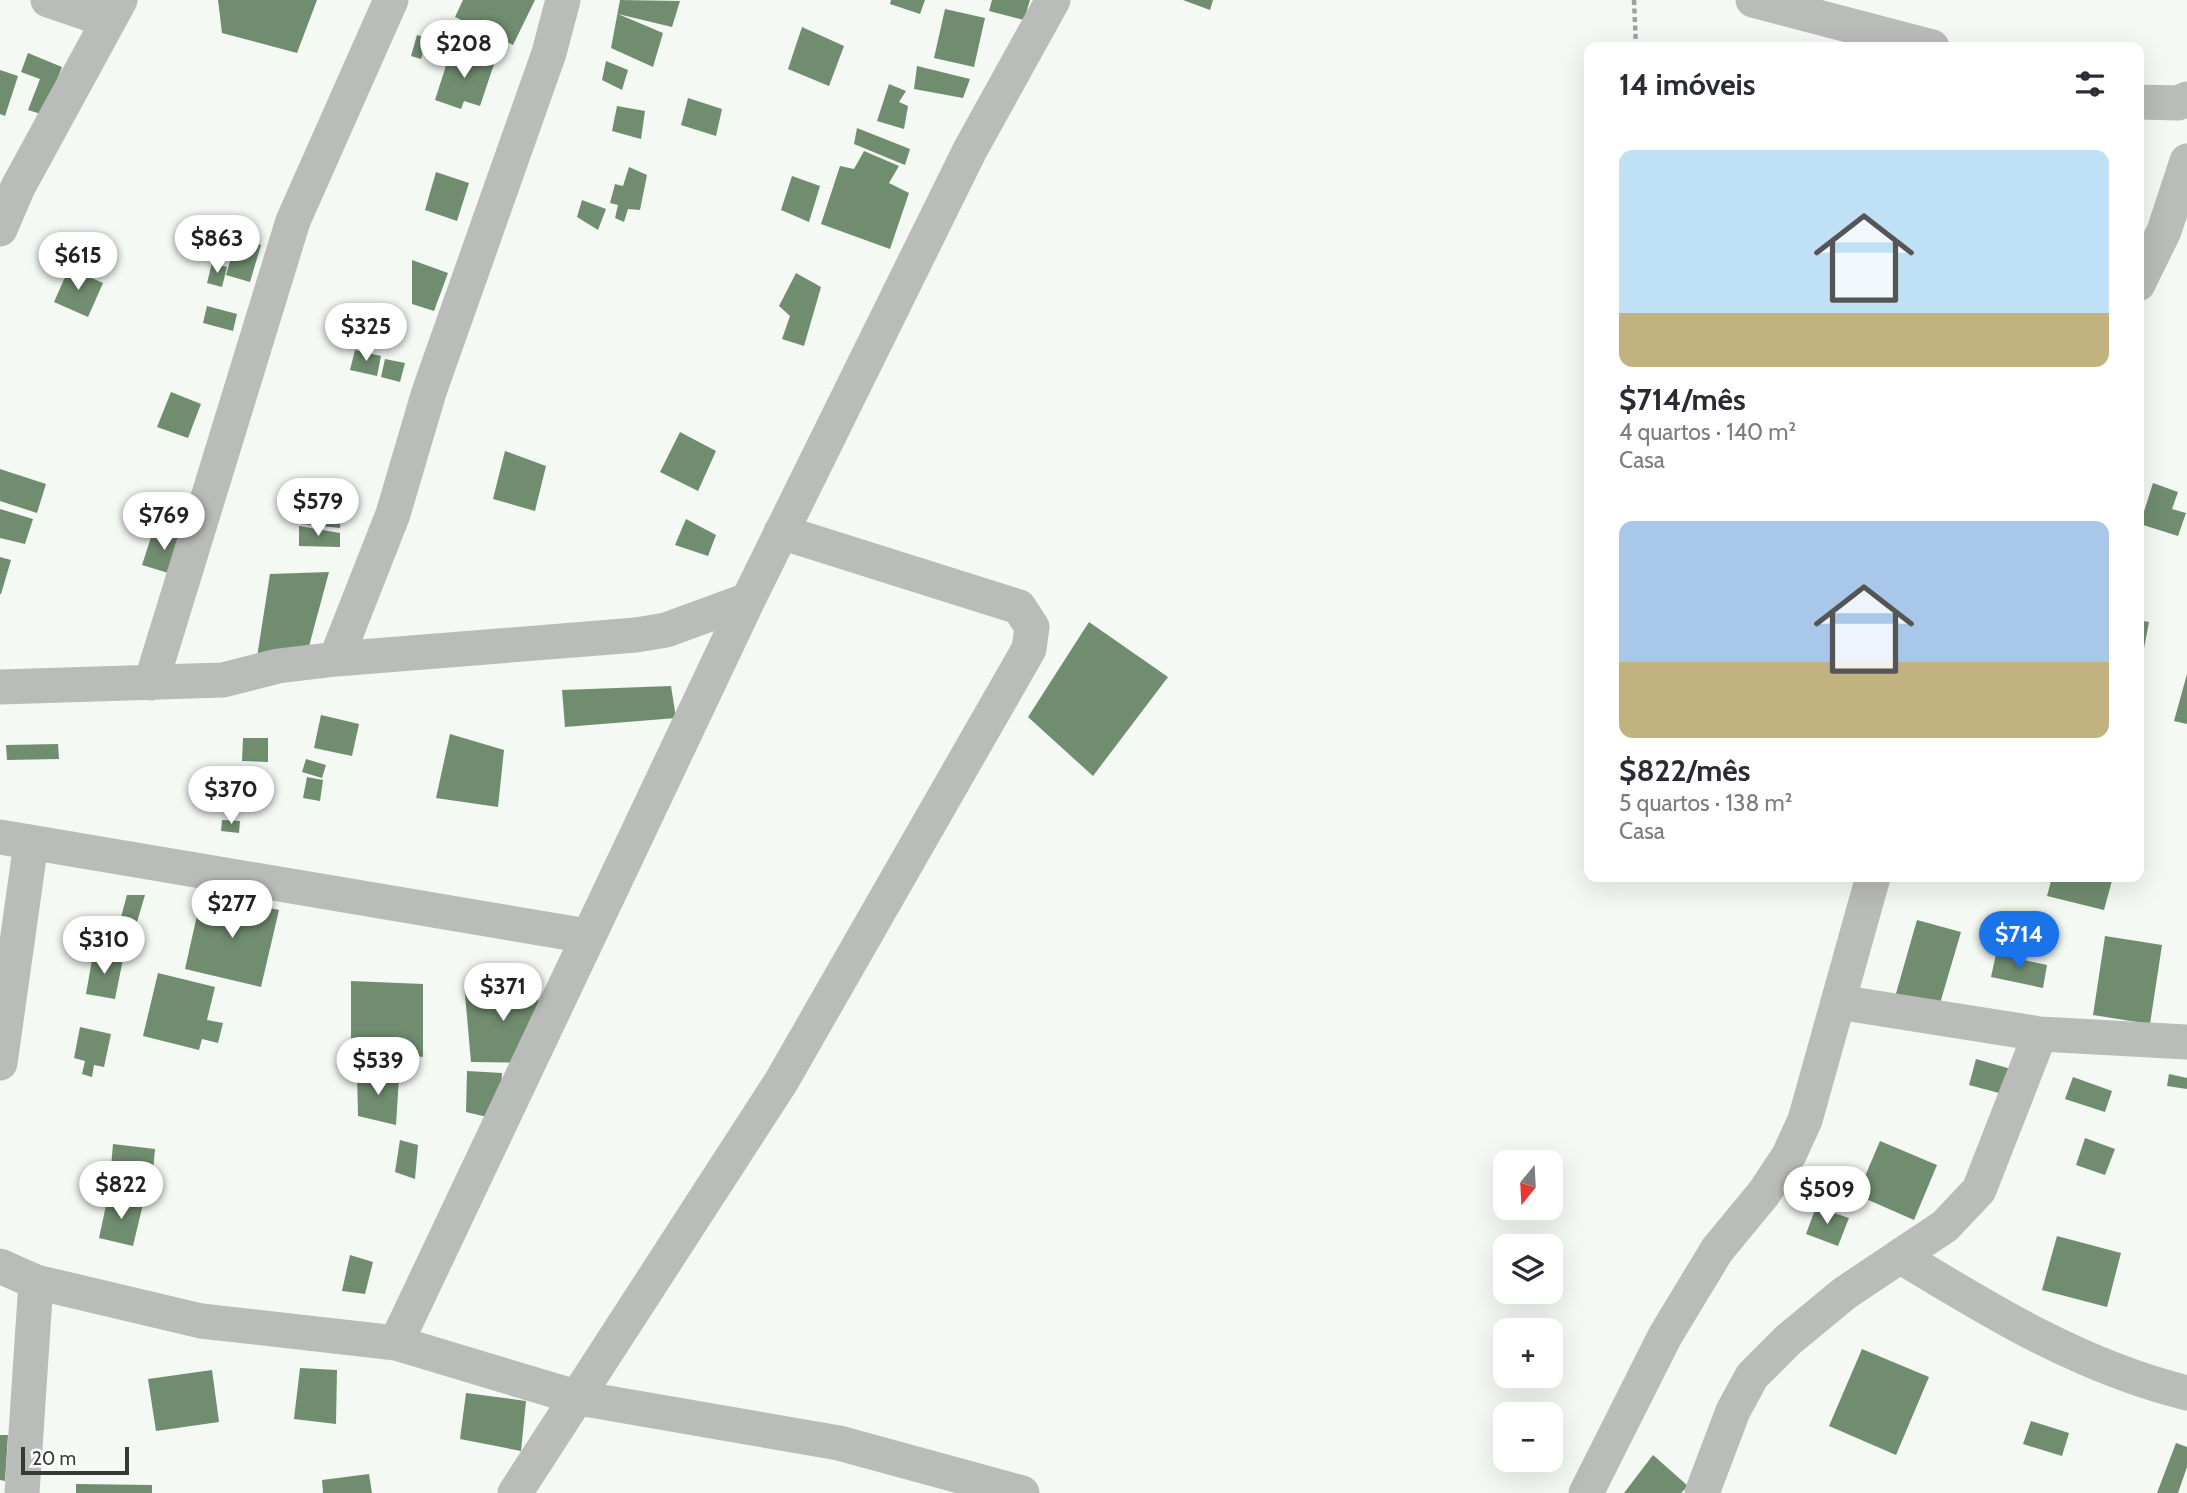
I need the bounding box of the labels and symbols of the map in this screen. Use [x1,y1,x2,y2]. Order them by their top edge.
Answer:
pin: $208 [423,20,505,80]
pin: $863 [176,216,258,275]
pin: $615 [37,232,119,292]
pin: $325 [325,304,407,363]
pin: $579 [277,478,359,538]
pin: $769 [123,492,205,552]
pin: $370 [190,766,272,826]
pin: $277 [191,880,273,940]
pin: $714 [1978,912,2060,971]
pin: $310 [63,916,145,976]
pin: $371 [462,964,544,1023]
pin: $539 [337,1038,419,1097]
north arrow [1493,1150,1563,1220]
pin: $822 [80,1162,162,1221]
pin: $509 [1786,1166,1868,1226]
scale bar [21,1444,130,1476]

